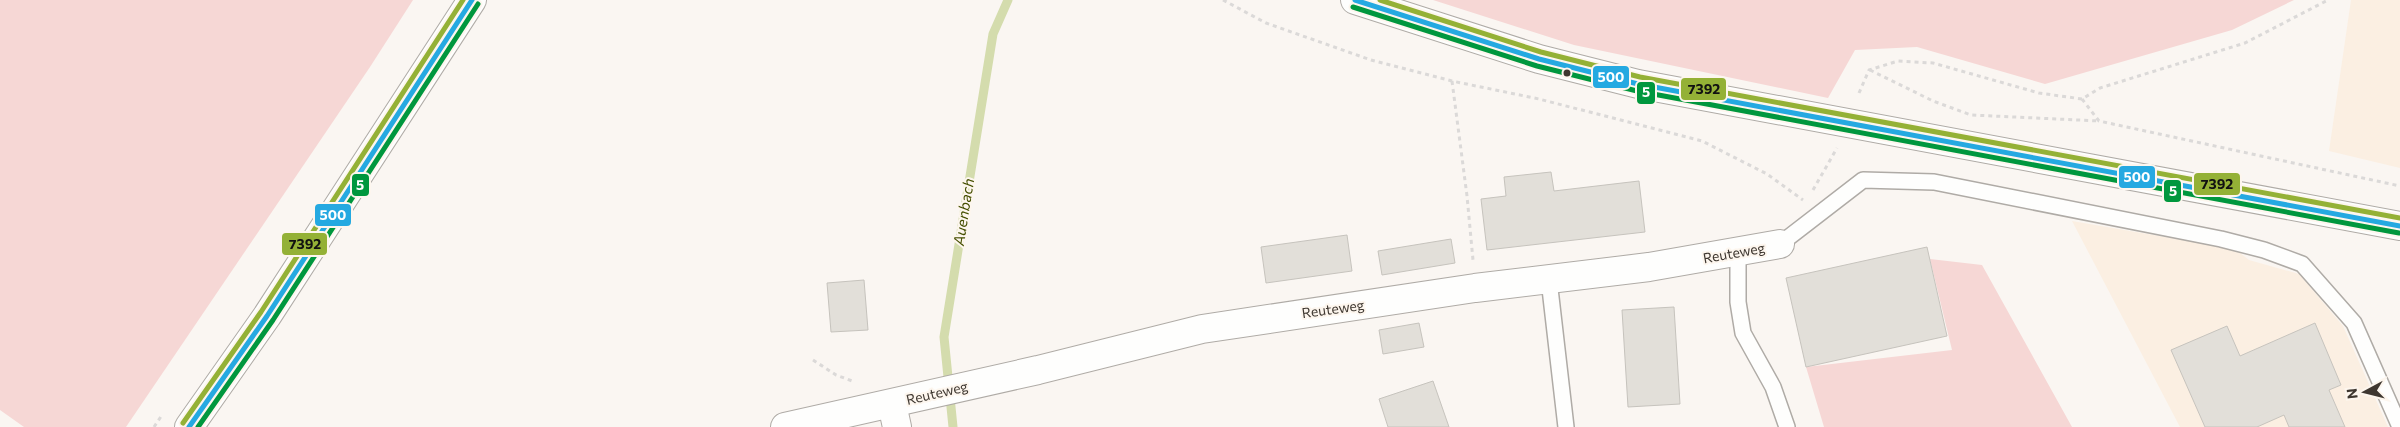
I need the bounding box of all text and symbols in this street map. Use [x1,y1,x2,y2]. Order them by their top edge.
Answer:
line badge: 500 [1592,65,1630,89]
unlabelled marker [1562,68,1572,78]
text: 500 [1598,68,1624,85]
line badge: 7392 [1680,77,1727,101]
text: 7392 [1688,80,1720,97]
line badge: 5 [1636,81,1656,105]
text: 5 [1642,83,1650,100]
line badge: 500 [2118,165,2156,189]
text: 500 [2124,168,2150,185]
line badge: 7392 [2193,172,2241,196]
line badge: 5 [351,173,370,197]
text: 7392 [2201,175,2233,192]
text: 5 [356,176,364,193]
water label: Auenbach [949,177,977,248]
line badge: 5 [2163,179,2182,203]
text: 5 [2169,182,2177,199]
line badge: 500 [314,203,352,227]
text: 500 [320,206,346,223]
line badge: 7392 [281,232,328,256]
text: 7392 [289,235,321,252]
street label: Reuteweg [1701,239,1767,266]
street label: Reuteweg [1301,296,1366,321]
north arrow [2340,367,2390,417]
street label: Reuteweg [904,377,970,408]
text: N [2343,387,2361,400]

